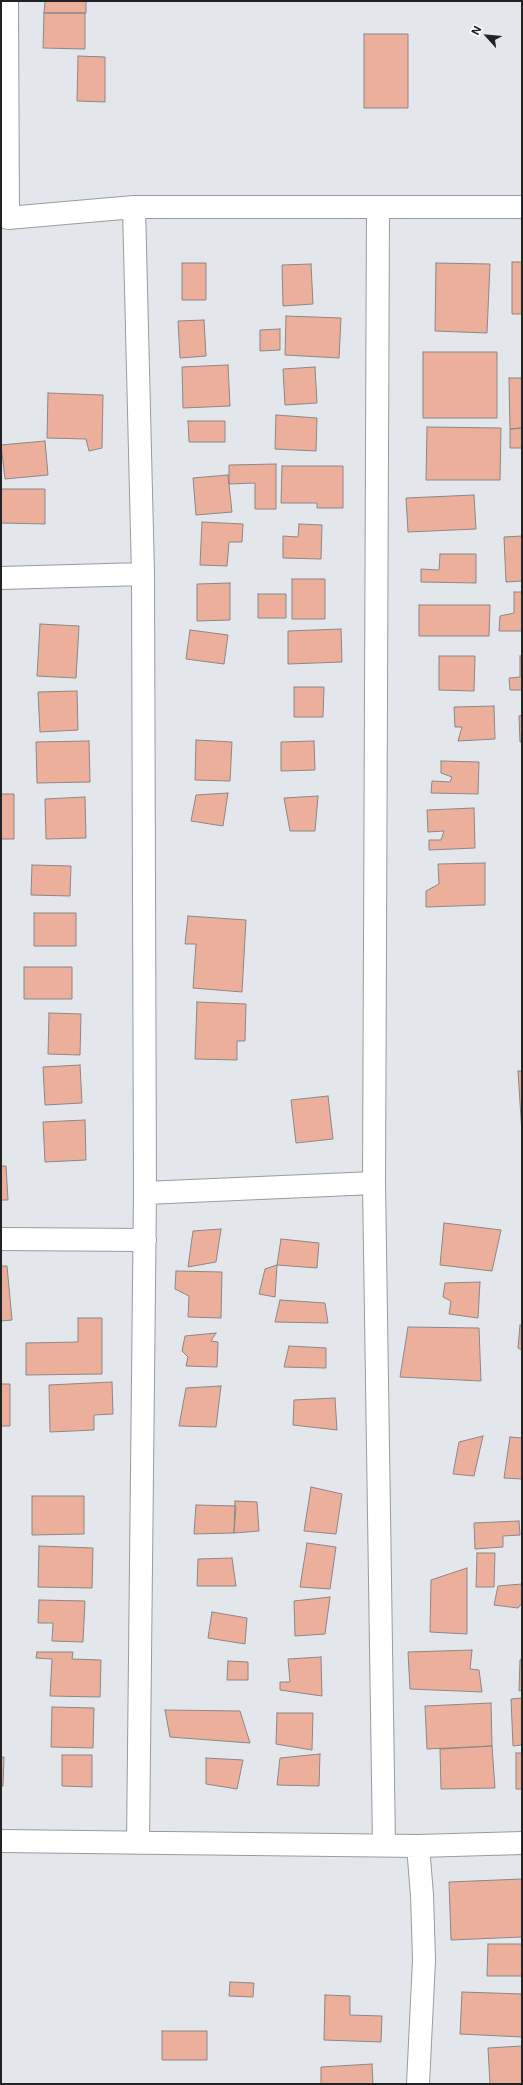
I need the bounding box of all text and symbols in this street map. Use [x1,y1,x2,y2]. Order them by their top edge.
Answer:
north arrow [467,16,507,56]
text: N [468,24,484,37]

